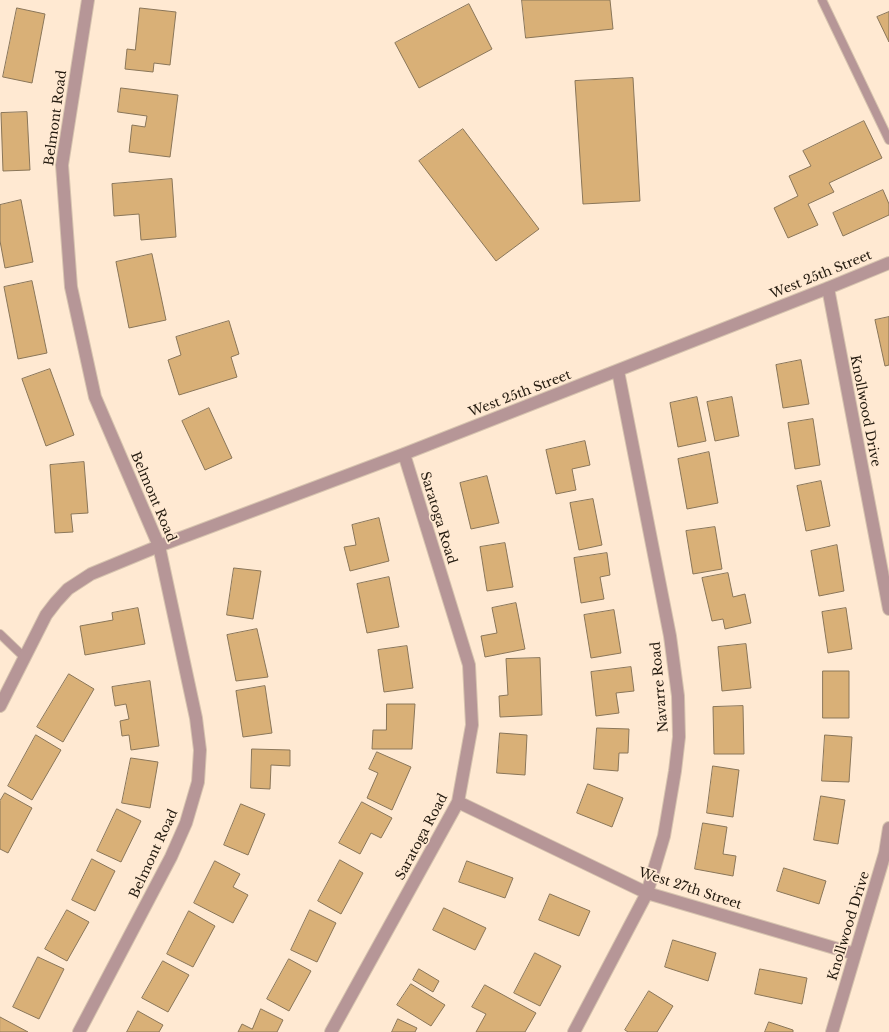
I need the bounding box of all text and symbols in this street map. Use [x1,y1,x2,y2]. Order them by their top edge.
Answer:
street label: Belmont Road [42,69,70,167]
street label: West 25th Street [768,247,874,303]
street label: Knollwood Drive [847,354,883,468]
street label: West 25th Street [467,367,573,421]
street label: Belmont Road [127,450,179,544]
street label: Saratoga Road [417,470,459,566]
street label: Navarre Road [648,641,672,733]
street label: Saratoga Road [393,791,451,883]
street label: Belmont Road [127,807,181,901]
street label: West 27th Street [636,865,744,913]
street label: Knollwood Drive [825,869,873,983]

